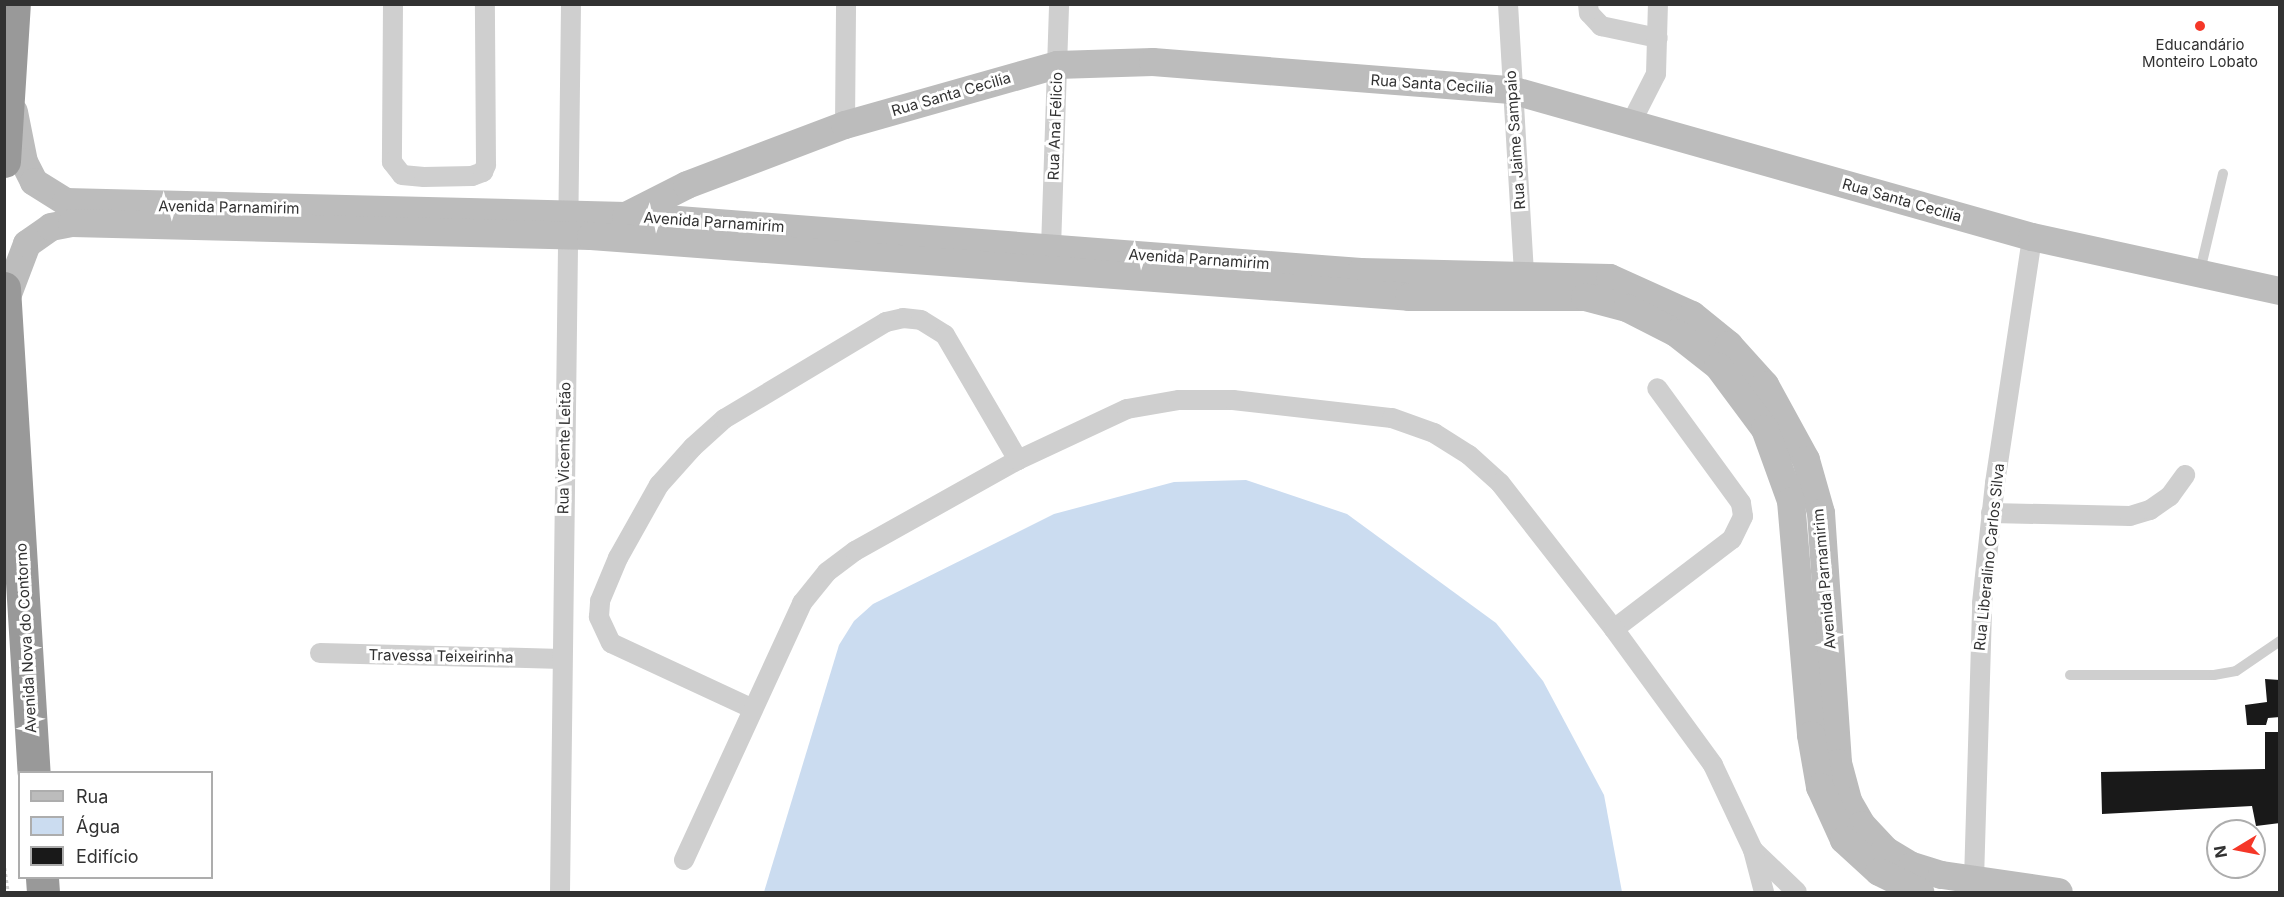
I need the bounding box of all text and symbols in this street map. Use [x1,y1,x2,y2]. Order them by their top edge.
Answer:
marker: Educandário Monteiro Lobato [2193,19,2207,33]
place label: Educandário Monteiro Lobato [2142,35,2258,70]
street label: Rua Santa Cecilia [889,68,1013,120]
street label: Rua Jaime Sampaio [1501,70,1529,210]
street label: Rua Ana Félicio [1044,71,1066,181]
street label: Rua Santa Cecilia [1370,71,1494,97]
street label: Rua Santa Cecilia [1840,174,1964,226]
street label: Avenida Parnamirim [158,197,300,217]
street label: Avenida Parnamirim [643,208,785,236]
street label: Avenida Parnamirim [1128,245,1270,273]
street label: Rua Vicente Leitão [554,382,574,514]
street label: Rua Liberalino Carlos Silva [1970,462,2008,652]
street label: Avenida Parnamirim [1809,508,1839,650]
street label: Avenida Nova do Contorno [12,543,40,733]
street label: Travessa Teixeirinha [368,646,514,666]
legend [18,771,213,879]
text: Rua [76,786,108,807]
text: Água [76,816,120,837]
north arrow [2206,819,2266,879]
text: N [2209,844,2231,860]
text: Edifício [76,846,139,867]

